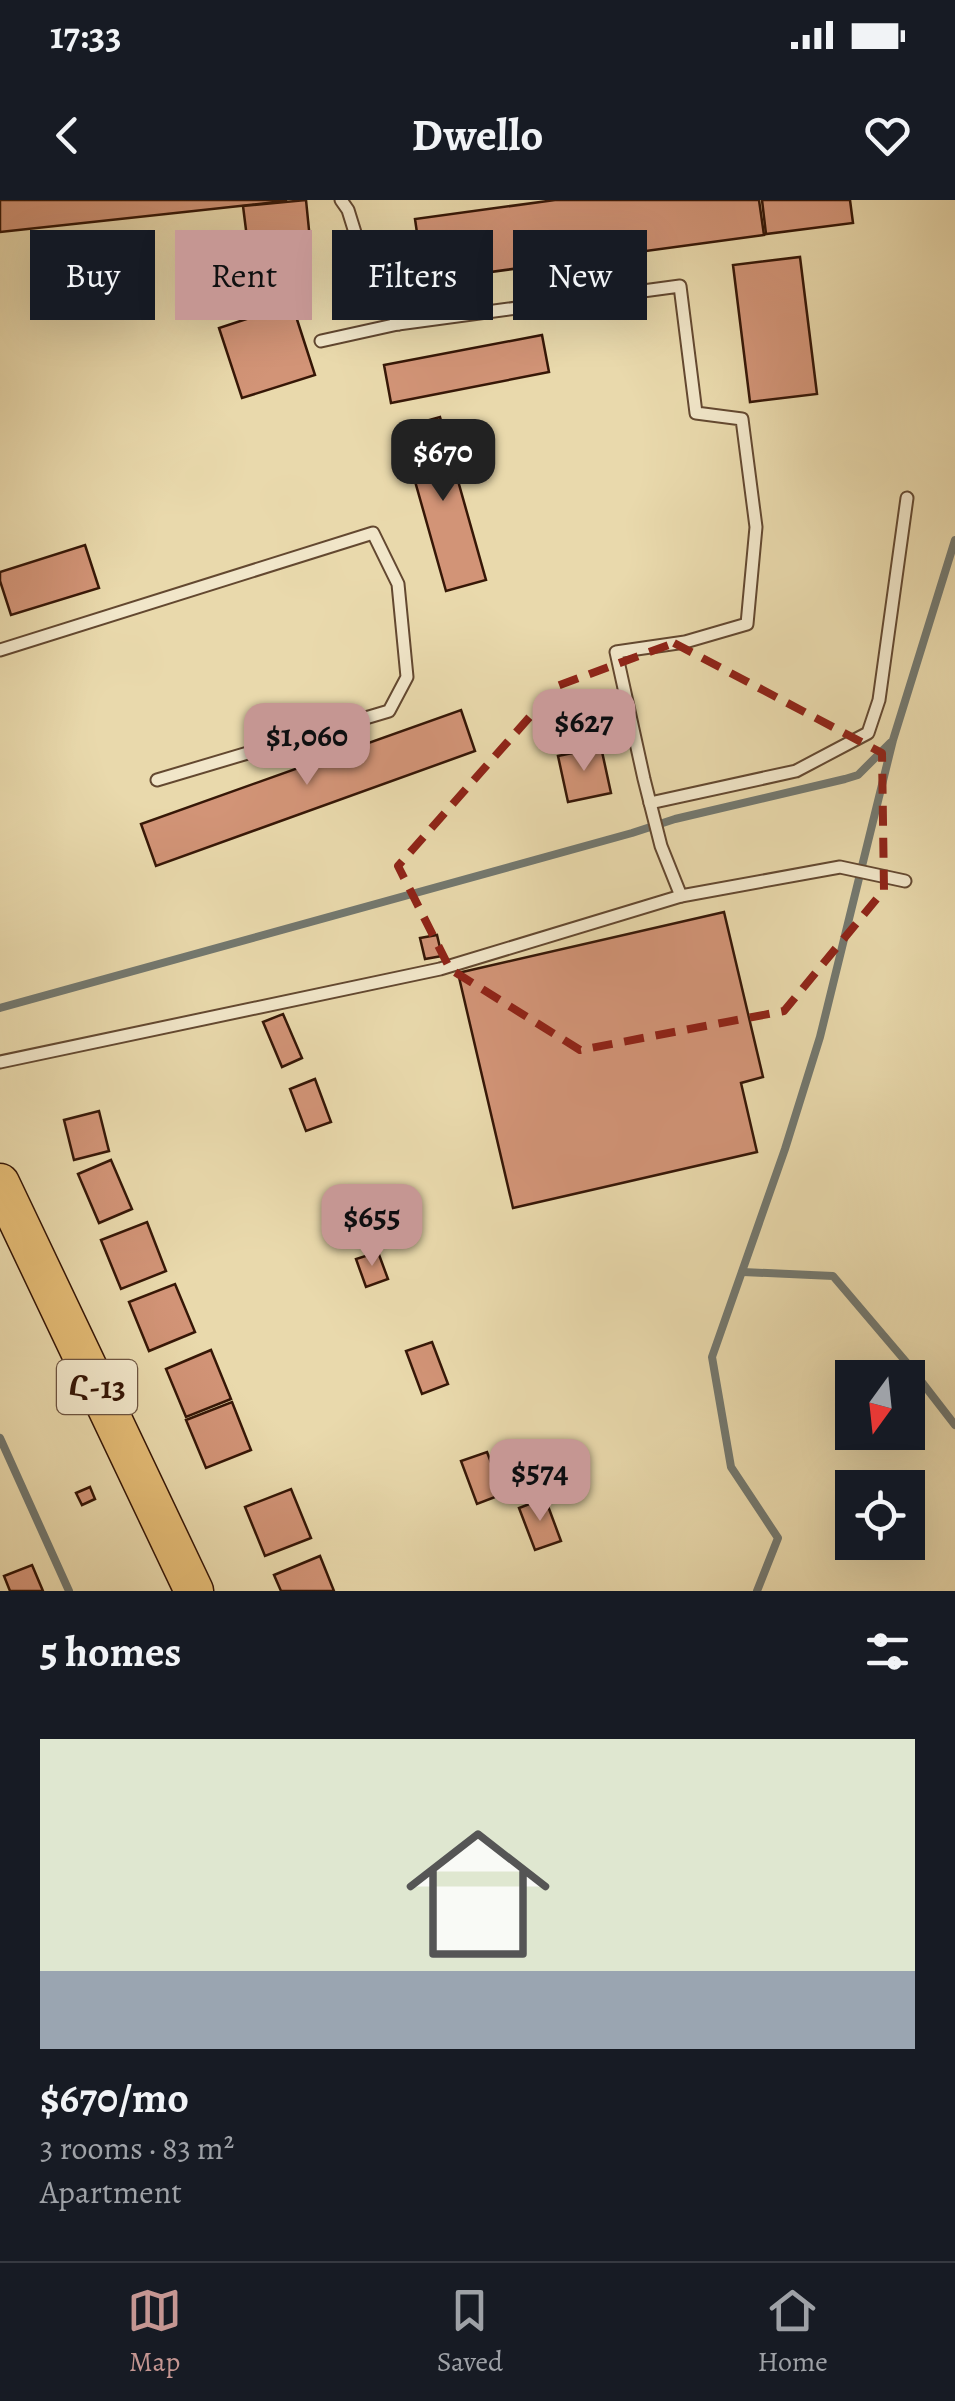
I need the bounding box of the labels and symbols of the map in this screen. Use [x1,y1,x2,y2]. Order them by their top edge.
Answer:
pin: $670 [384,419,502,504]
pin: $627 [525,689,643,774]
pin: $1,060 [226,703,388,788]
pin: $655 [313,1184,431,1269]
road number: Հ-13 [57,1360,137,1414]
north arrow [835,1360,925,1450]
pin: $574 [481,1439,599,1524]

